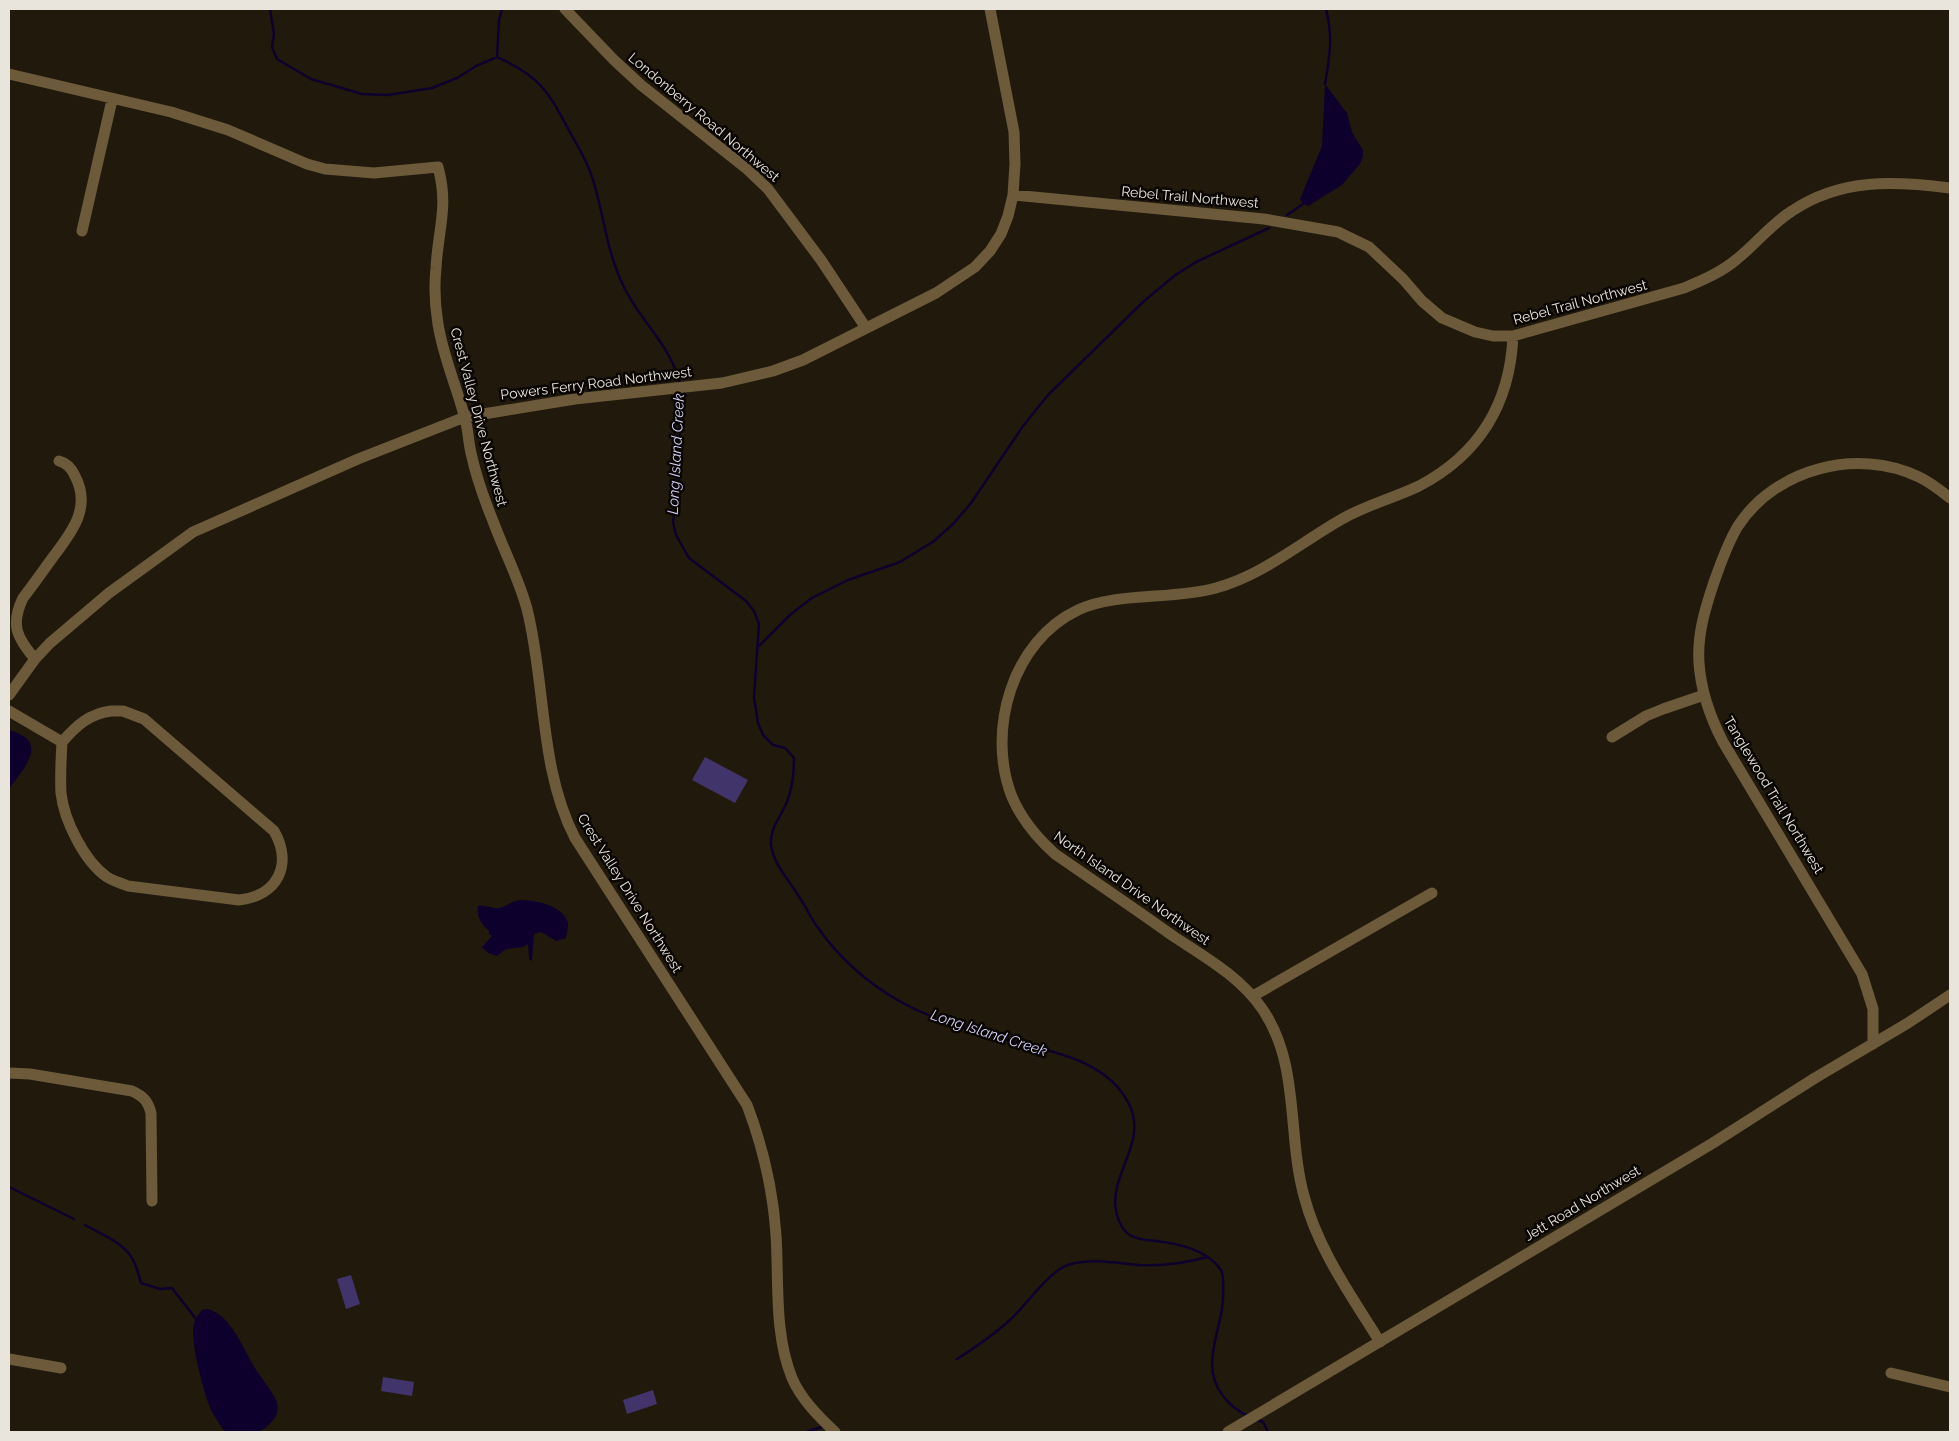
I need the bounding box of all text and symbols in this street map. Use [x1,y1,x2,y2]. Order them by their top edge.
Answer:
street label: Londonberry Road Northwest [625,49,783,185]
street label: Rebel Trail Northwest [1121,183,1260,211]
street label: Rebel Trail Northwest [1511,276,1649,328]
street label: Crest Valley Drive Northwest [447,326,511,508]
street label: Powers Ferry Road Northwest [500,363,693,403]
water label: Long Island Creek [664,393,688,515]
street label: Tanglewood Trail Northwest [1721,714,1827,877]
street label: Crest Valley Drive Northwest [574,811,686,976]
street label: North Island Drive Northwest [1051,828,1213,948]
water label: Long Island Creek [929,1006,1049,1060]
street label: Jett Road Northwest [1521,1162,1643,1244]

